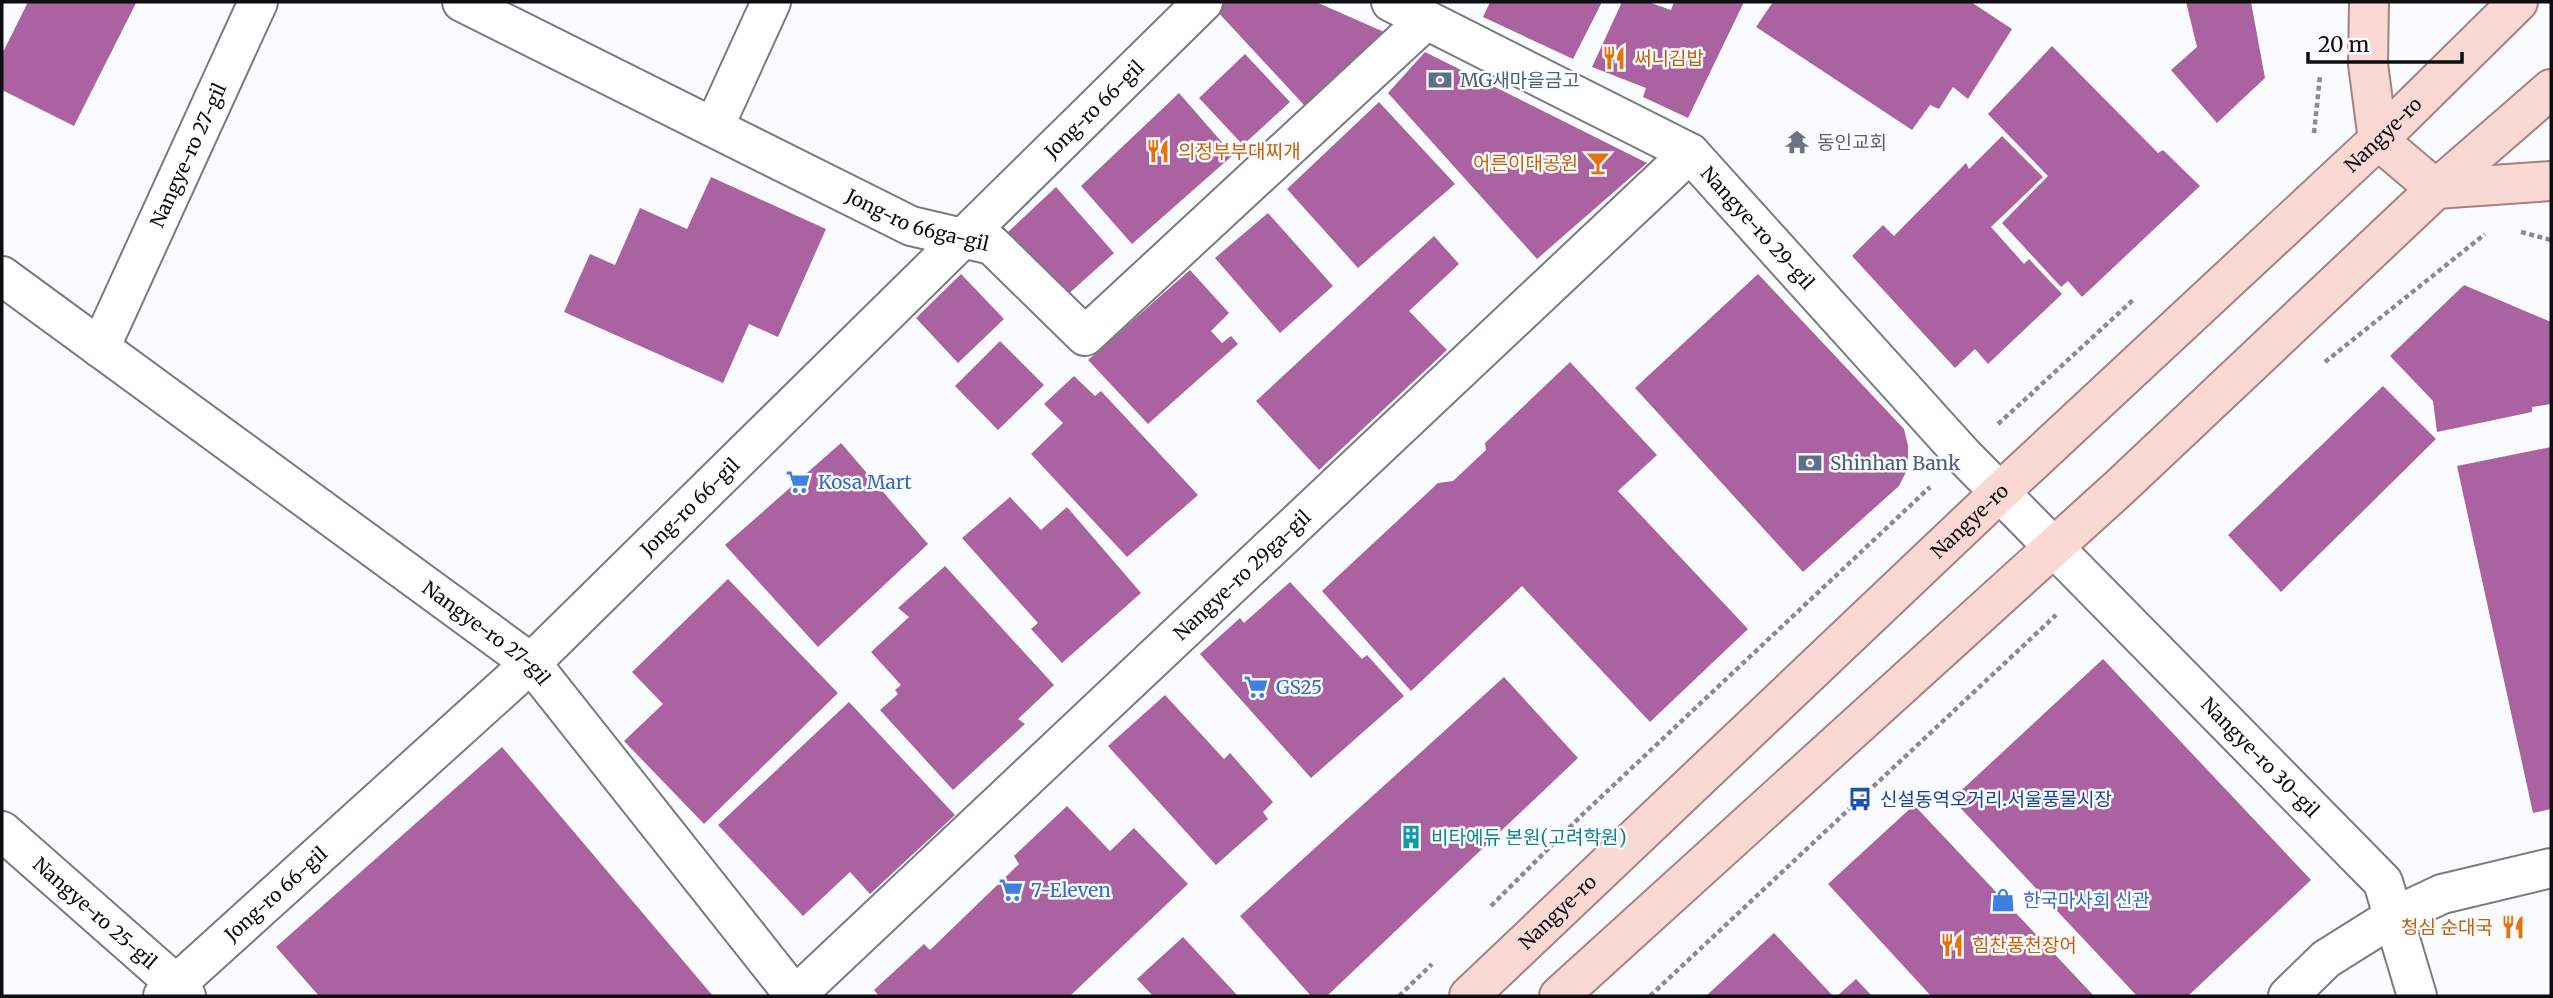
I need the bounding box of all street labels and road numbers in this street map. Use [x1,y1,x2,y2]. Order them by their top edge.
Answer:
street label: Jong-ro 66-gil [1039,55,1149,164]
street label: Nangye-ro 27-gil [145,79,231,231]
street label: Nangye-ro [2339,92,2427,177]
street label: Nangye-ro 29-gil [1696,161,1820,295]
street label: Jong-ro 66ga-gil [841,183,991,256]
street label: Jong-ro 66-gil [634,453,745,562]
street label: Nangye-ro [1926,479,2013,563]
street label: Nangye-ro 29ga-gil [1169,505,1315,645]
street label: Nangye-ro 27-gil [418,576,556,690]
street label: Nangye-ro 30-gil [2196,692,2325,822]
street label: Jong-ro 66-gil [219,842,332,947]
street label: Nangye-ro 25-gil [28,852,162,974]
street label: Nangye-ro [1514,870,1601,954]

